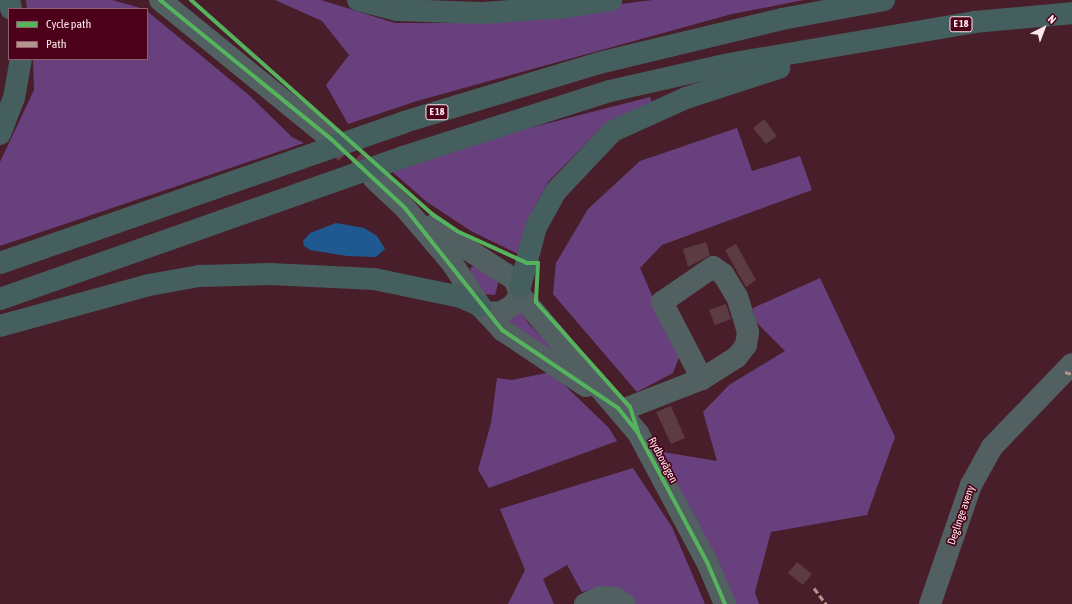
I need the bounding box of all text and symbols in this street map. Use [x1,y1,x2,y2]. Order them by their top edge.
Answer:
legend [8,8,148,60]
north arrow [1024,8,1064,48]
text: N [1046,12,1058,26]
road number: E 18 [949,16,973,32]
text: Cycle path [46,17,91,31]
text: Path [46,37,67,51]
road number: E 18 [425,104,449,120]
street label: Rydbovägen [645,435,681,485]
street label: Deglinge aveny [945,484,977,546]

